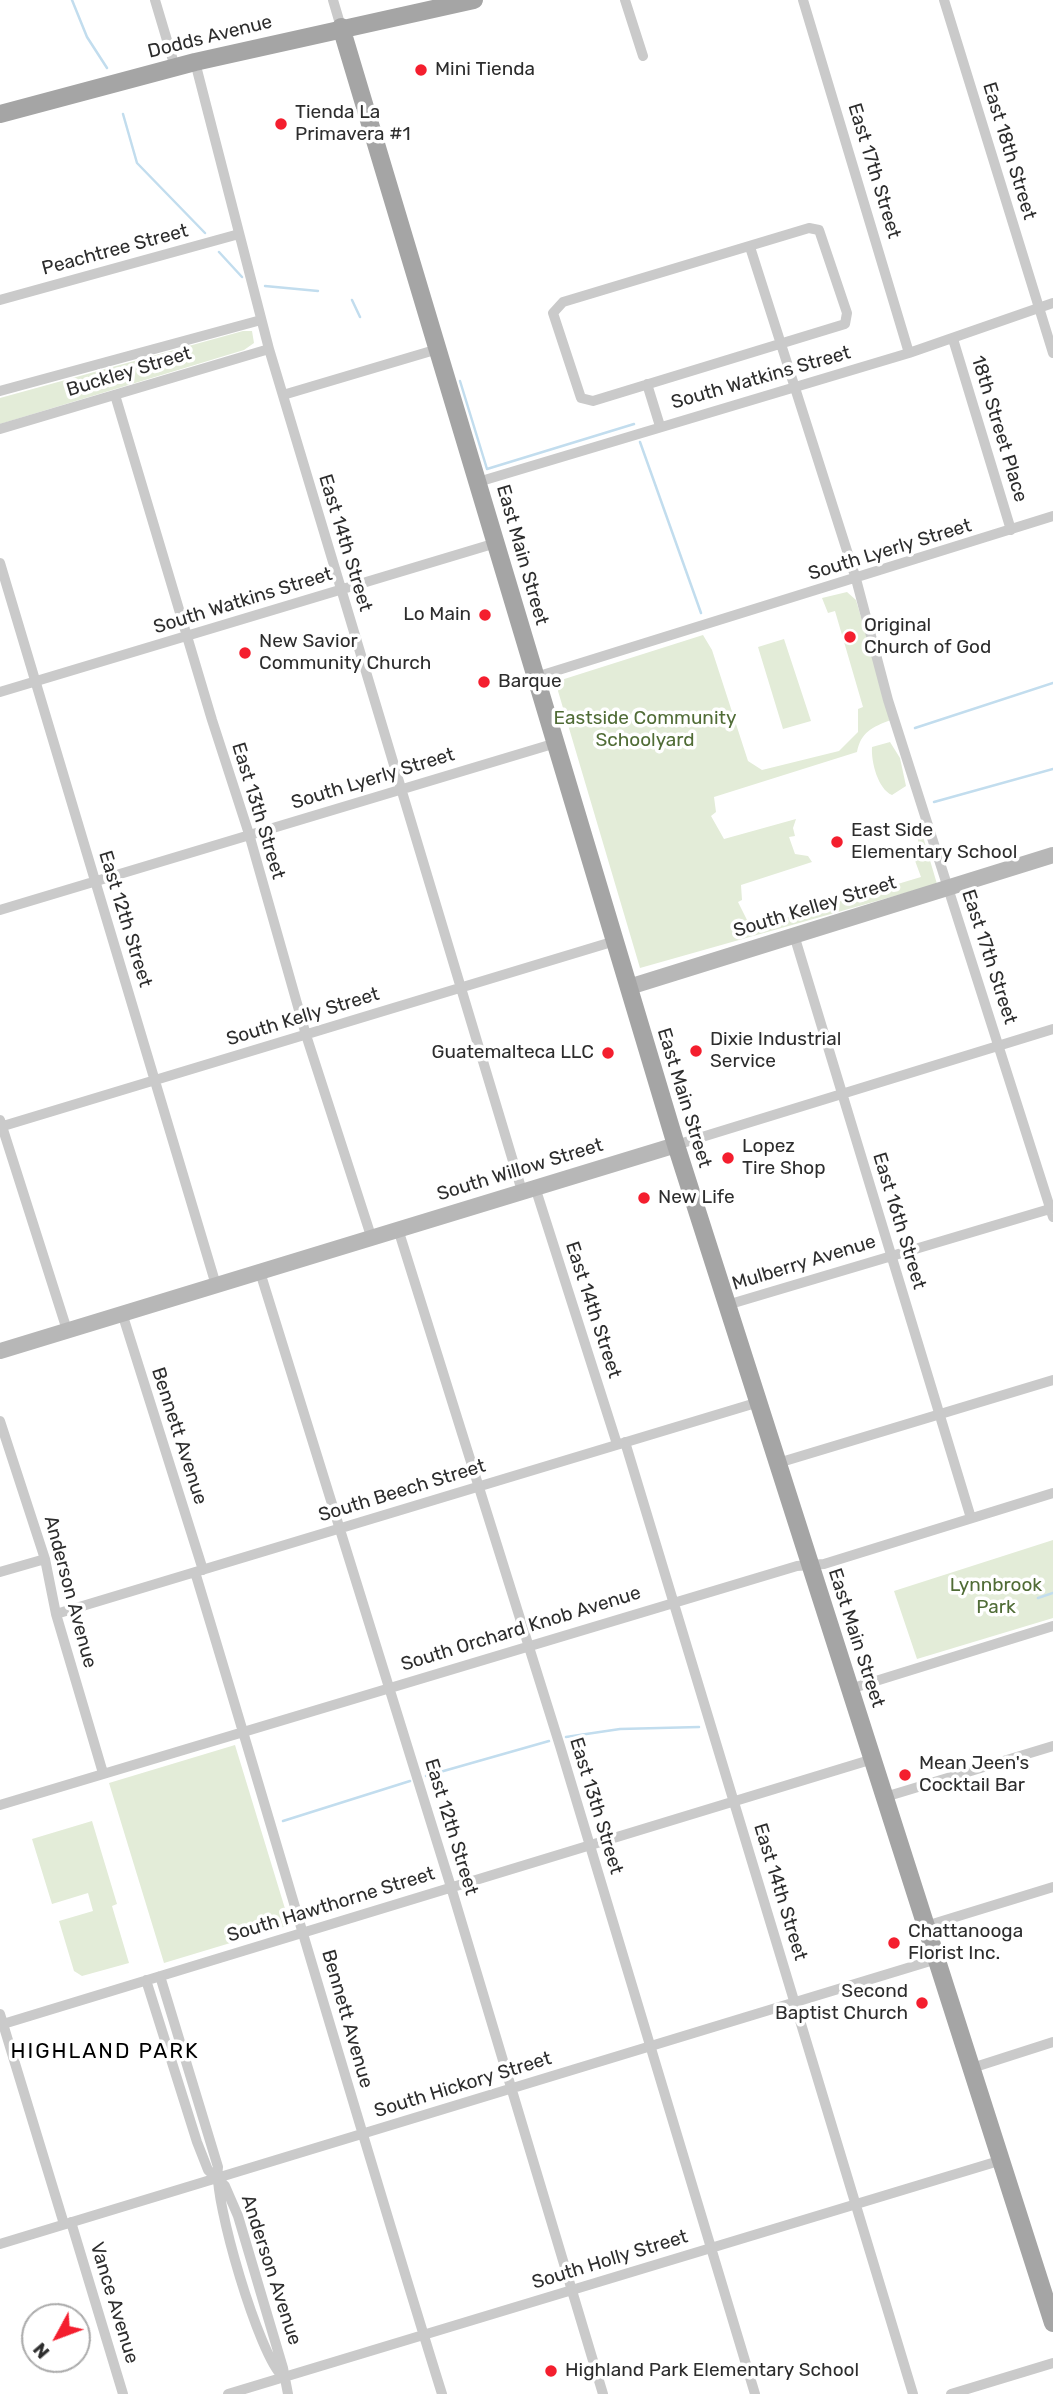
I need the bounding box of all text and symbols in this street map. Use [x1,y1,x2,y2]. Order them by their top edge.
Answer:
street label: Dodds Avenue [145,11,275,63]
place label: Mini Tienda [435,59,535,81]
marker: Mini Tienda [413,62,429,78]
street label: East 18th Street [977,80,1041,222]
street label: East 17th Street [843,101,905,241]
place label: Tienda La Primavera #1 [295,102,411,146]
marker: Tienda La Primavera #1 [273,116,289,132]
street label: Peachtree Street [39,220,191,280]
street label: South Watkins Street [669,341,853,415]
street label: Buckley Street [64,342,194,402]
street label: 18th Street Place [966,353,1032,505]
street label: East 14th Street [313,472,377,614]
street label: East Main Street [491,482,553,628]
street label: South Lyerly Street [806,514,974,586]
street label: South Watkins Street [151,563,335,639]
place label: Lo Main [403,604,471,626]
marker: Lo Main [477,607,493,623]
place label: Original Church of God [864,615,991,659]
marker: Original Church of God [842,629,858,645]
place label: New Savior Community Church [259,631,431,675]
marker: New Savior Community Church [237,645,253,661]
place label: Barque [498,671,562,693]
marker: Barque [476,674,492,690]
park label: Eastside Community Schoolyard [554,708,736,752]
street label: East 13th Street [226,740,290,882]
street label: South Lyerly Street [289,743,457,815]
place label: East Side Elementary School [851,820,1017,864]
marker: East Side Elementary School [829,834,845,850]
street label: East 12th Street [93,848,157,990]
street label: South Kelley Street [731,871,899,943]
street label: East 17th Street [956,887,1022,1027]
street label: South Kelly Street [224,983,382,1051]
street label: East Main Street [652,1025,716,1171]
place label: Dixie Industrial Service [710,1029,841,1073]
place label: Guatemalteca LLC [432,1042,594,1064]
marker: Dixie Industrial Service [688,1043,704,1059]
marker: Guatemalteca LLC [600,1045,616,1061]
street label: South Willow Street [434,1134,606,1206]
place label: Lopez Tire Shop [742,1136,825,1180]
marker: Lopez Tire Shop [720,1150,736,1166]
street label: East 16th Street [867,1150,931,1292]
place label: New Life [658,1187,735,1209]
marker: New Life [636,1190,652,1206]
street label: Mulberry Avenue [729,1230,879,1296]
street label: East 14th Street [560,1239,626,1381]
street label: Bennett Avenue [146,1364,212,1508]
street label: South Beech Street [316,1455,488,1527]
street label: Anderson Avenue [39,1513,101,1671]
street label: East Main Street [823,1566,889,1710]
park label: Lynnbrook Park [950,1575,1042,1619]
street label: South Orchard Knob Avenue [398,1582,644,1676]
street label: East 13th Street [564,1735,628,1877]
place label: Mean Jeen's Cocktail Bar [919,1753,1029,1797]
street label: East 12th Street [419,1756,483,1898]
marker: Mean Jeen's Cocktail Bar [897,1767,913,1783]
street label: East 14th Street [748,1821,812,1963]
street label: South Hawthorne Street [224,1863,438,1947]
place label: Chattanooga Florist Inc. [908,1921,1023,1965]
marker: Chattanooga Florist Inc. [886,1935,902,1951]
street label: Bennett Avenue [316,1947,378,2091]
place label: Second Baptist Church [775,1981,908,2025]
marker: Second Baptist Church [914,1995,930,2011]
district label: HIGHLAND PARK [12,2039,198,2065]
street label: South Hickory Street [372,2047,554,2123]
street label: Anderson Avenue [236,2192,306,2348]
street label: South Holly Street [529,2225,691,2295]
street label: Vance Avenue [85,2240,143,2366]
north arrow [21,2303,91,2373]
text: N [28,2338,54,2364]
place label: Highland Park Elementary School [565,2360,859,2382]
marker: Highland Park Elementary School [543,2363,559,2379]

